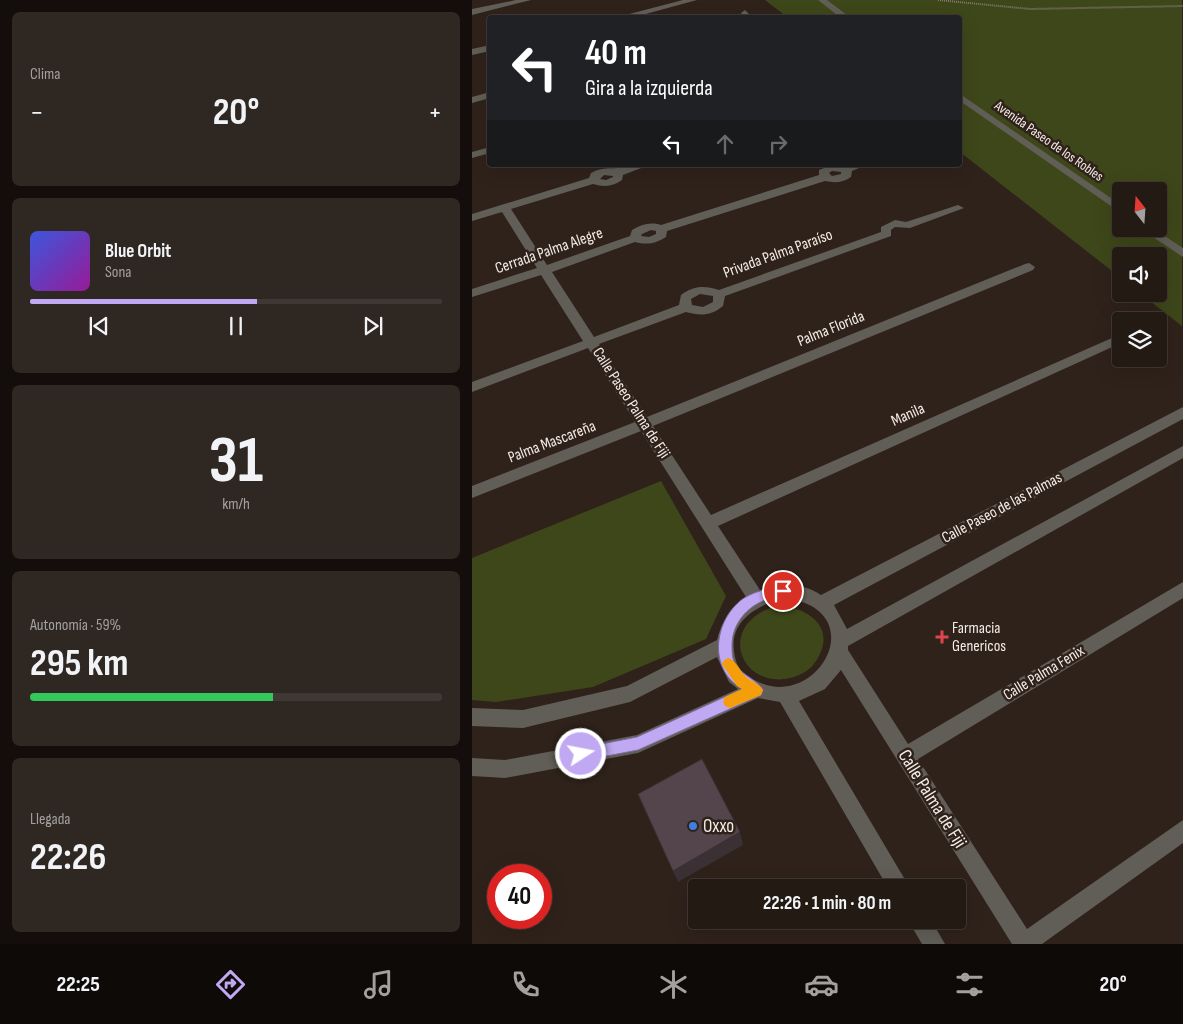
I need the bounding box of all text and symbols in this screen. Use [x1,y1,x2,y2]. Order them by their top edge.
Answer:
text: 40 m [585,32,647,75]
icon: left [502,35,567,100]
text: Clima [30,65,60,84]
text: Gira a la izquierda [585,75,713,102]
text: 20° [213,90,259,135]
text: − [30,96,44,129]
text: + [428,96,442,129]
street label: Avenida Paseo de los Robles [990,96,1107,185]
icon: left [658,130,686,158]
icon: ahead [711,130,739,158]
icon: right [764,130,792,158]
north arrow [1112,182,1167,238]
map controls [1112,182,1167,367]
street label: Cerrada Palma Alegre [493,224,605,278]
street label: Privada Palma Paraíso [721,225,835,283]
text: Blue Orbit [105,240,171,263]
button: sound [1112,247,1167,302]
text: Sona [105,263,132,282]
street label: Palma Florida [795,307,867,351]
icon: previous [85,312,113,340]
icon: pause [222,312,250,340]
icon: next [359,312,387,340]
button: layers [1112,312,1167,367]
street label: Calle Paseo Palma de Fiji [588,344,674,462]
street label: Manila [888,399,928,431]
street label: Palma Mascareña [506,417,598,467]
text: 31 [209,423,263,501]
street label: Calle Paseo de las Palmas [939,468,1066,548]
text: km/h [222,495,250,514]
pin [762,570,804,612]
icon: arrive [769,577,797,605]
text: Autonomía · 59% [30,616,121,635]
place label: Farmacia Genericos [952,619,1006,656]
marker: Farmacia Genericos [936,631,948,643]
text: 295 km [30,641,129,686]
street label: Calle Palma Fenix [1000,641,1088,705]
position arrow [554,727,606,779]
street label: Calle Palma de Fiji [893,746,971,852]
text: Llegada [30,810,71,829]
place label: Oxxo [703,815,734,838]
marker: Oxxo [687,820,699,832]
text: 22:26 [30,835,106,880]
speed limit sign: 40 [487,864,552,929]
text: 22:26 · 1 min · 80 m [763,892,891,915]
icon: directions [213,967,248,1002]
icon: music [361,967,396,1002]
icon: phone [508,967,543,1002]
icon: climate [656,967,691,1002]
icon: car [804,967,839,1002]
icon: filters [952,967,987,1002]
text: 22:25 [56,971,100,998]
text: 20° [1100,971,1127,998]

